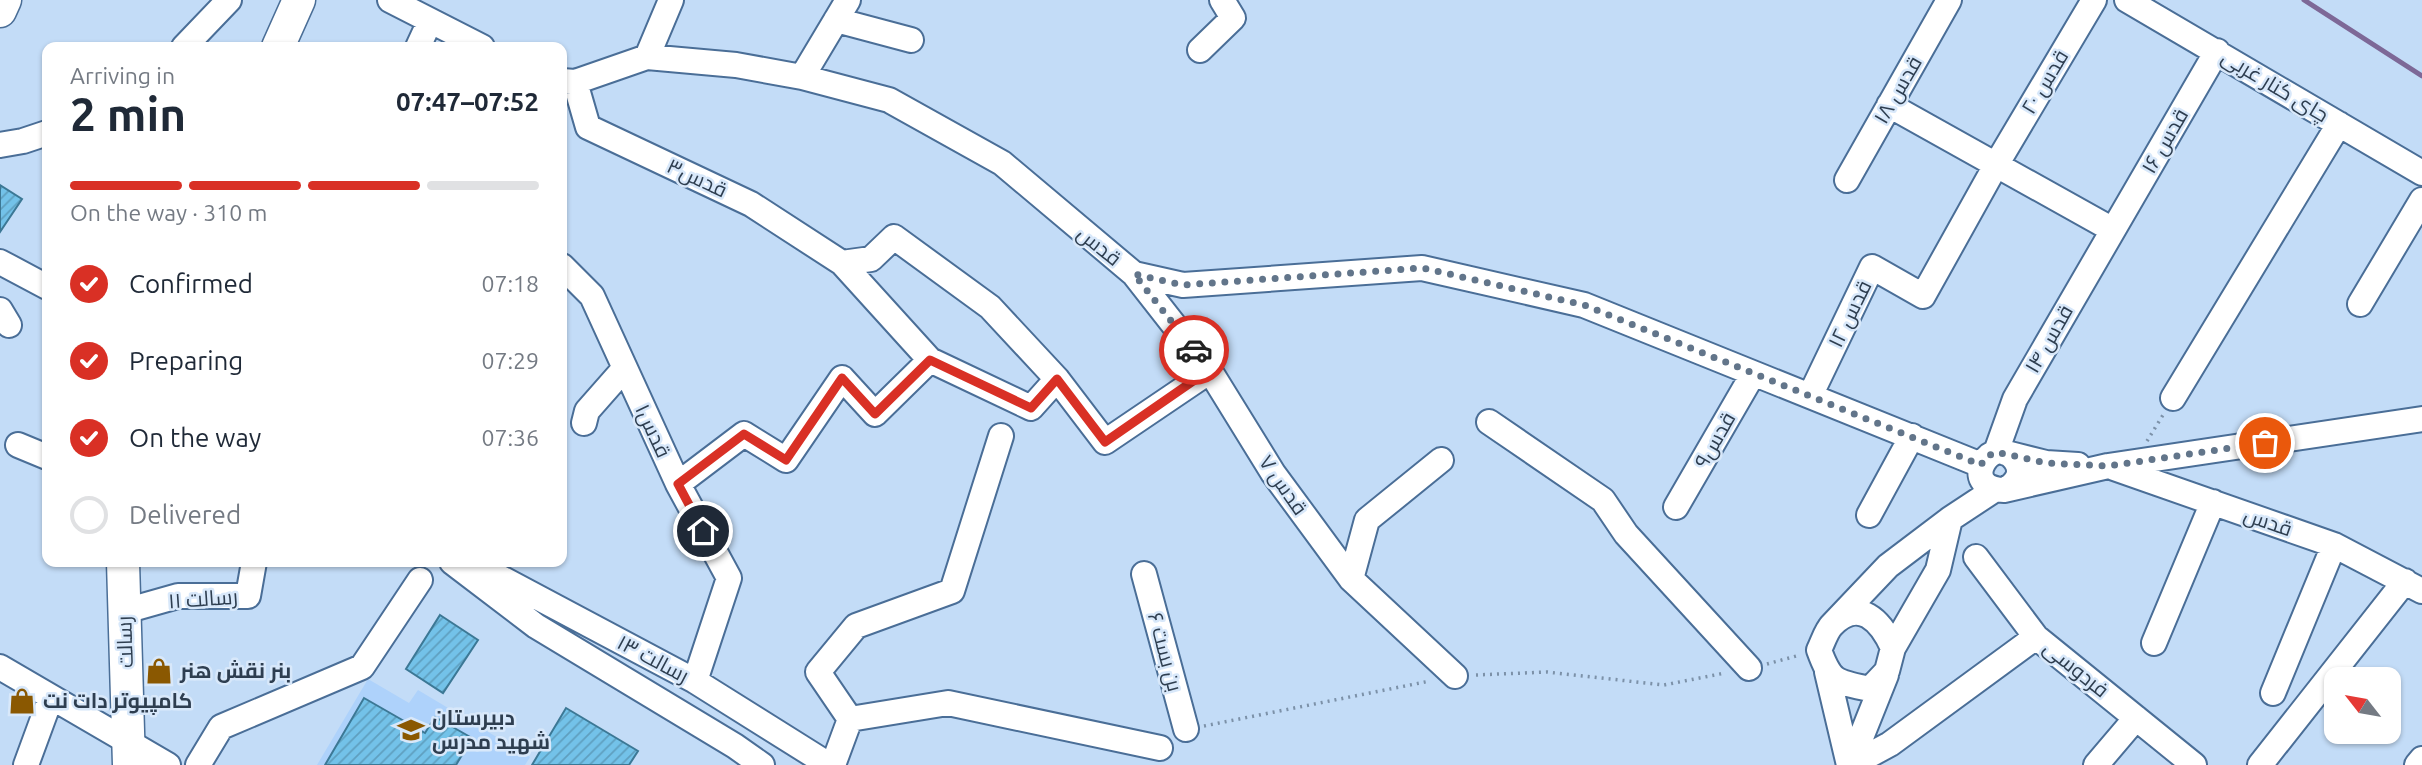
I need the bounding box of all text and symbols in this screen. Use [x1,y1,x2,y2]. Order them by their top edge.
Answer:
street label: چای کنار غربی [2216,44,2333,129]
street label: قدس ۲۰ [2016,45,2074,119]
street label: قدس ۱۸ [1868,52,1928,128]
text: Arriving in [70,63,175,88]
text: 07:47–07:52 [396,87,539,116]
text: 2 min [70,88,186,140]
street label: قدس ۱۶ [2136,104,2194,178]
street label: قدس۳ [663,153,731,203]
text: On the way · 310 m [70,200,267,225]
street label: قدس [1072,220,1126,272]
icon: check [70,265,108,303]
text: Confirmed [129,269,253,298]
text: 07:18 [481,271,539,296]
street label: قدس ۱۲ [1823,276,1877,352]
street label: قدس ۱۴ [2019,300,2079,378]
courier [1159,315,1229,385]
icon: car [1175,331,1213,369]
icon: check [70,342,108,380]
text: Preparing [129,346,243,375]
text: 07:29 [481,348,539,373]
street label: قدس۱ [629,400,677,462]
street label: قدس۹ [1689,407,1741,473]
pin [2235,413,2295,473]
icon: check [70,419,108,457]
text: On the way [129,423,261,452]
icon: bag [2246,424,2284,462]
text: 07:36 [481,425,539,450]
street label: قدس ۷ [1253,450,1313,520]
text: Delivered [129,500,241,529]
pin [673,501,733,561]
street label: قدس [2240,502,2296,542]
icon: home [684,512,722,550]
street label: رسالت ۱۱ [167,584,239,613]
street label: بن بست ۶ [1142,610,1188,694]
street label: رسالت [111,616,138,668]
street label: رسالت ۱۳ [613,629,693,688]
street label: فردوسی [2038,635,2114,703]
shop icon: بنر نقش هنر [144,656,174,686]
place label: بنر نقش هنر [179,658,291,683]
north arrow [2324,667,2401,744]
map controls [2324,667,2401,744]
shop icon: کامپیوتر دات نت [7,686,37,716]
place label: کامپیوتر دات نت [43,688,193,715]
place label: دبیرستان شهید مدرس [432,705,550,755]
school or university icon: دبیرستان شهید مدرس [396,715,426,745]

